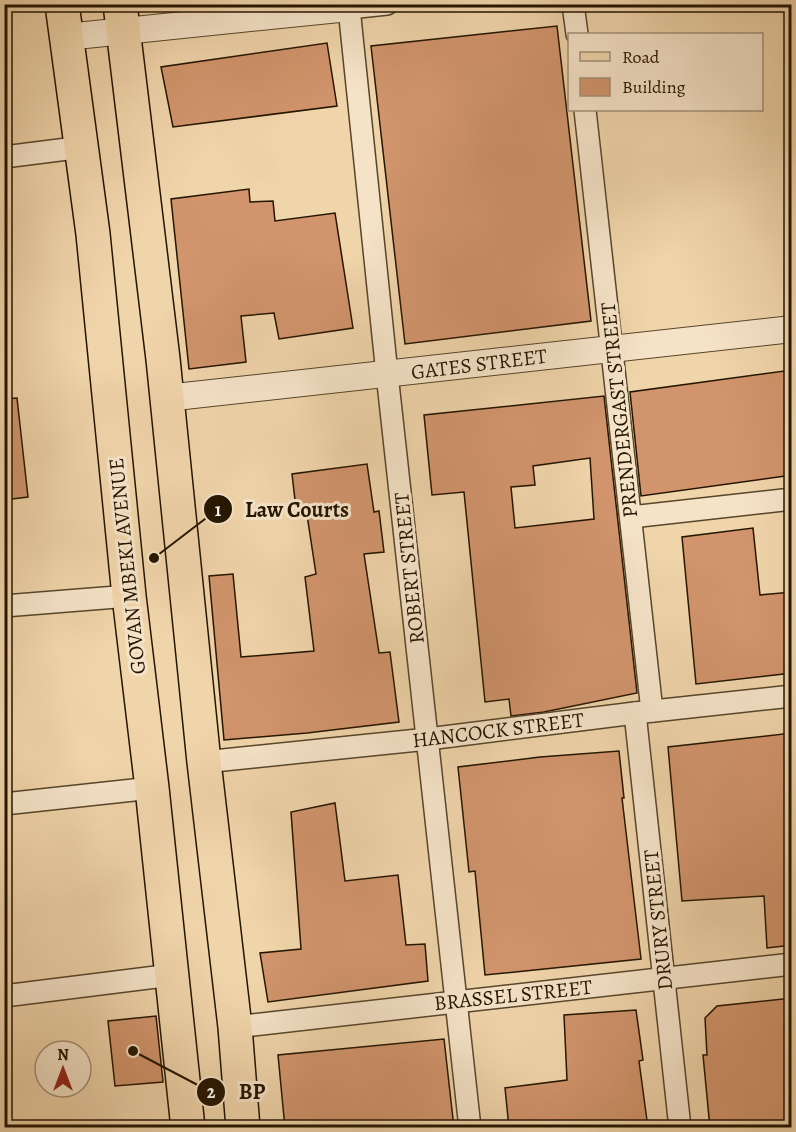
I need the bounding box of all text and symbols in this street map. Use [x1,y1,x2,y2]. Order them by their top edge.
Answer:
legend [568,33,763,111]
text: Road [622,45,660,69]
text: Building [622,75,686,99]
street label: PRENDERGAST STREET [594,300,644,519]
street label: GATES STREET [409,342,549,386]
street label: GOVAN MBEKI AVENUE [102,456,152,676]
callout: Law Courts [203,489,361,529]
street label: ROBERT STREET [387,490,431,645]
text: Law Courts [245,495,349,525]
text: 1 [215,498,222,522]
street label: HANCOCK STREET [411,706,586,754]
street label: DRURY STREET [637,848,679,992]
street label: BRASSEL STREET [433,973,594,1017]
north arrow [33,1039,93,1099]
text: N [57,1044,69,1066]
callout: BP [196,1072,277,1112]
text: BP [239,1077,266,1107]
text: 2 [207,1080,216,1104]

